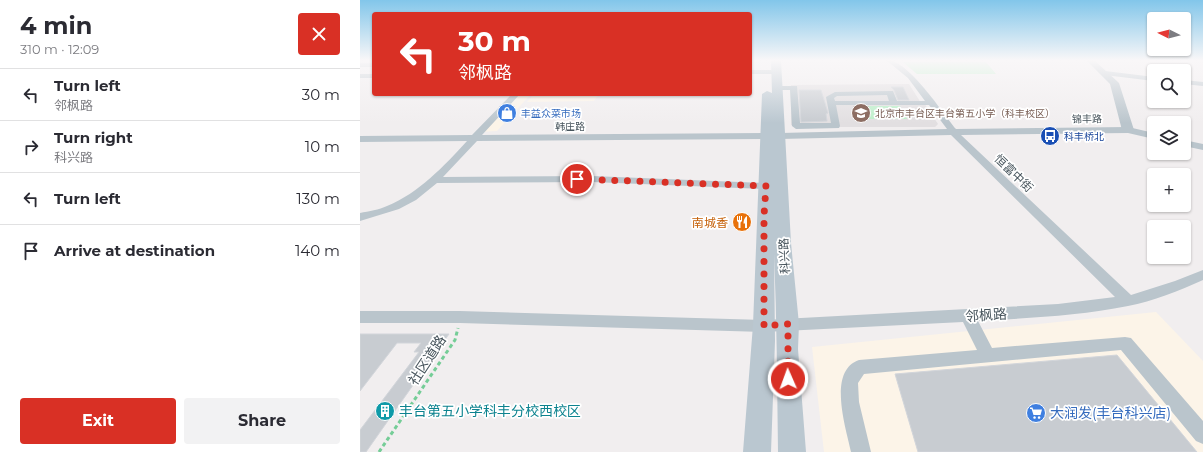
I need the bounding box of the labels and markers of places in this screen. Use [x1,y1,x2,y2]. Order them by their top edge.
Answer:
shop icon: 丰益众菜市场 [496,102,518,124]
school or university icon: 北京市丰台区丰台第五小学（科丰校区） [850,102,872,124]
place label: 丰益众菜市场 [521,107,581,120]
place label: 北京市丰台区丰台第五小学（科丰校区） [875,107,1055,120]
bus stop icon: 科丰桥北 [1039,125,1061,147]
place label: 科丰桥北 [1064,130,1104,143]
pin [560,162,594,196]
restaurant icon: 南城香 [731,211,753,233]
place label: 南城香 [692,215,728,230]
building icon: 丰台第五小学科丰分校西校区 [374,400,396,422]
place label: 丰台第五小学科丰分校西校区 [399,402,581,420]
supermarket icon: 大润发(丰台科兴店) [1025,402,1047,424]
place label: 大润发(丰台科兴店) [1050,404,1171,422]

